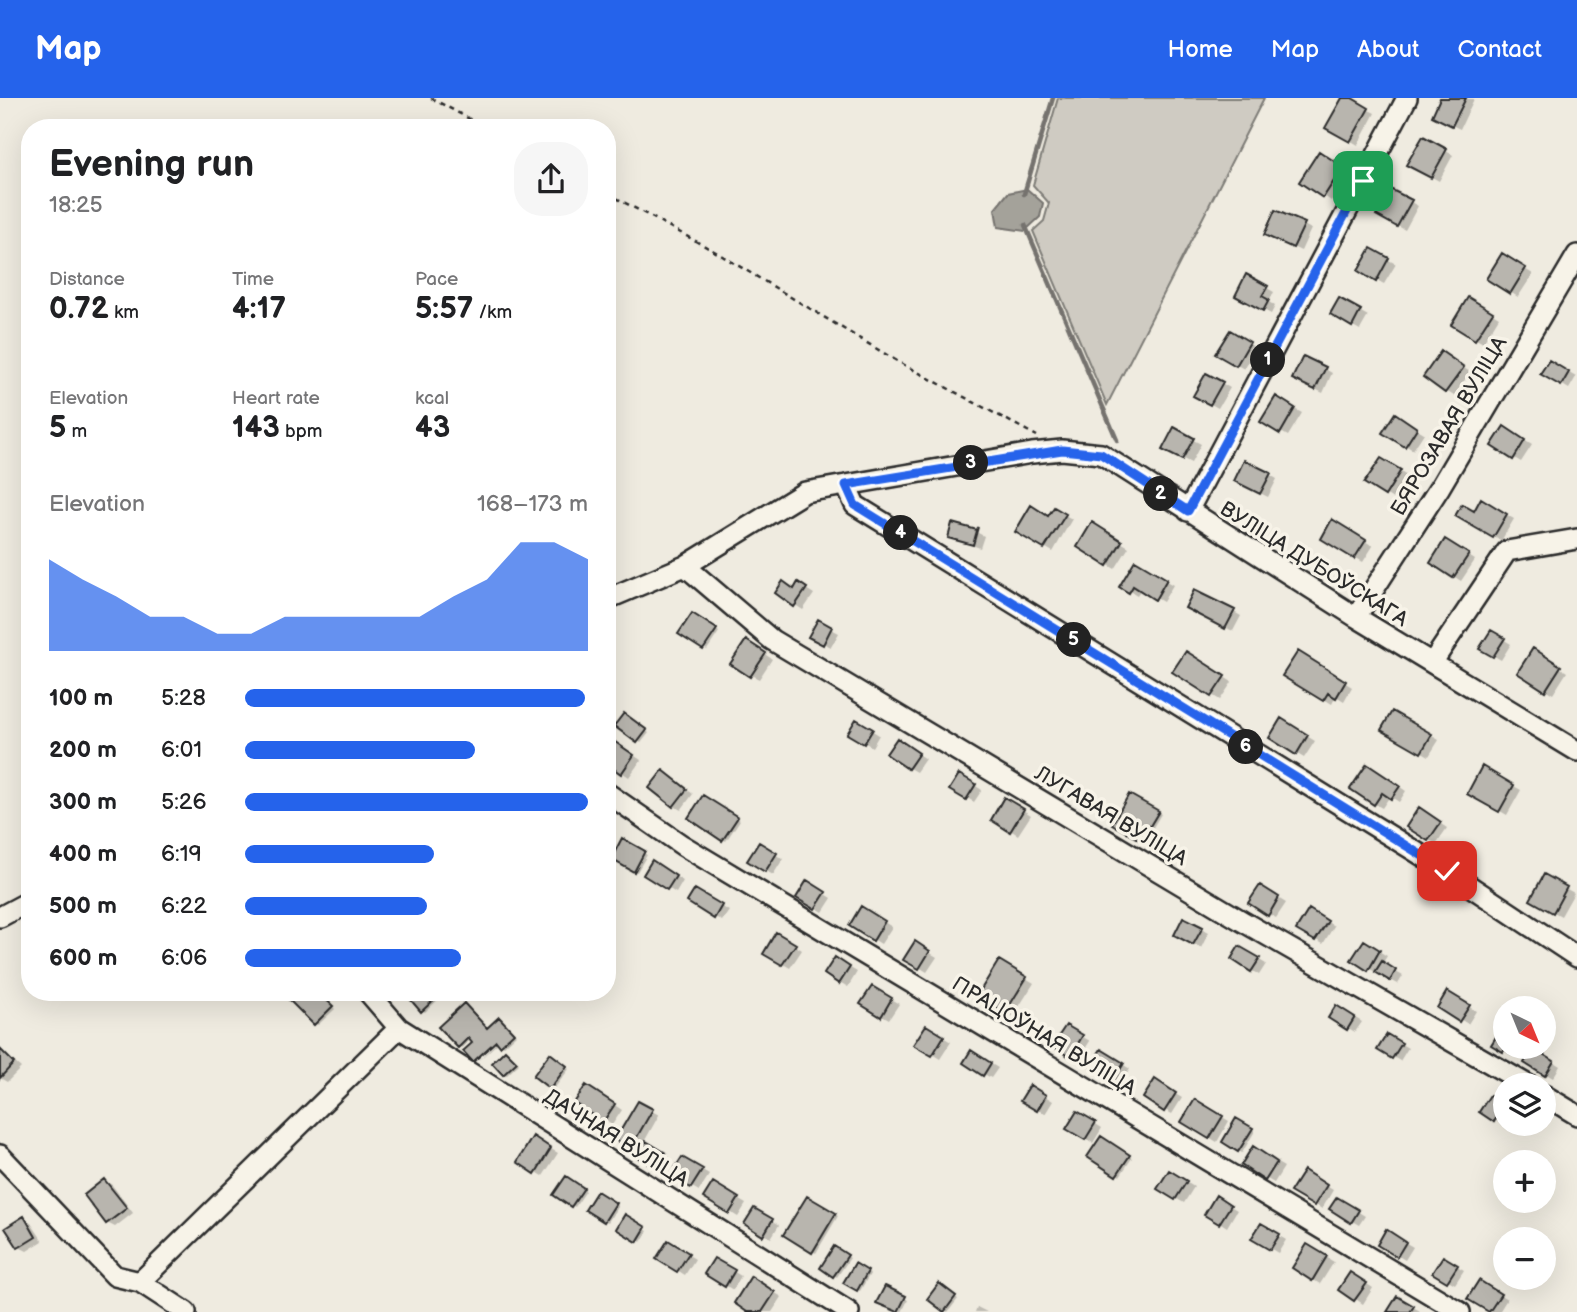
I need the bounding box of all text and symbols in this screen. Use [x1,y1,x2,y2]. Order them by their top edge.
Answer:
text: Map [35,29,101,69]
text: Home [1168,35,1233,64]
text: Map [1271,35,1319,64]
text: About [1357,35,1419,64]
text: Contact [1457,35,1542,64]
text: Evening run [49,142,254,187]
button: share [514,142,588,216]
pin [1333,151,1393,211]
icon: arrive [1344,162,1382,200]
text: 18:25 [49,191,103,219]
text: Distance [49,268,125,291]
text: Time [232,268,274,291]
text: Pace [415,268,458,291]
text: 0.72 [49,291,109,327]
text: 4:17 [232,291,286,327]
text: 5:57 [415,291,473,327]
text: km [109,301,139,324]
text: /km [473,301,512,324]
street label: БЯРОЗАВАЯ ВУЛІЦА [1386,332,1512,520]
pin: 1 [1250,342,1286,378]
text: 1 [1264,348,1272,371]
text: Elevation [49,387,128,410]
text: Heart rate [232,387,320,410]
text: kcal [415,387,449,410]
text: 5 [49,410,66,446]
text: 143 [232,410,280,446]
text: 43 [415,410,450,446]
text: m [66,420,87,443]
text: bpm [280,420,322,443]
pin: 3 [954,446,988,480]
text: 3 [965,451,976,474]
pin: 2 [1144,476,1178,512]
text: 2 [1155,482,1166,505]
text: Elevation [49,490,145,518]
text: 168–173 m [477,490,588,518]
street label: ВУЛІЦА ДУБОЎСКАГА [1216,496,1413,632]
pin: 4 [884,516,918,550]
text: 4 [895,521,906,544]
pin: 5 [1056,622,1092,658]
text: 5 [1068,628,1079,651]
text: 100 m [49,684,113,712]
text: 5:28 [161,684,206,712]
pin: 6 [1228,730,1264,764]
text: 6 [1240,735,1251,758]
text: 200 m [49,736,117,764]
text: 6:01 [161,736,202,764]
street label: ЛУГАВАЯ ВУЛІЦА [1030,760,1192,871]
text: 300 m [49,788,117,816]
text: 5:26 [161,788,206,816]
text: 400 m [49,840,117,868]
text: 6:19 [161,840,202,868]
pin [1417,841,1477,901]
icon: check [1428,852,1466,890]
text: 500 m [49,892,117,920]
text: 6:22 [161,892,207,920]
text: 600 m [49,944,117,972]
text: 6:06 [161,944,207,972]
street label: ПРАЦОЎНАЯ ВУЛІЦА [948,971,1141,1101]
north arrow [1493,996,1556,1059]
map controls [1493,996,1556,1290]
button: layers [1493,1073,1556,1136]
street label: ДАЧНАЯ ВУЛІЦА [539,1084,693,1193]
button: + [1493,1150,1556,1213]
button: − [1493,1227,1556,1290]

